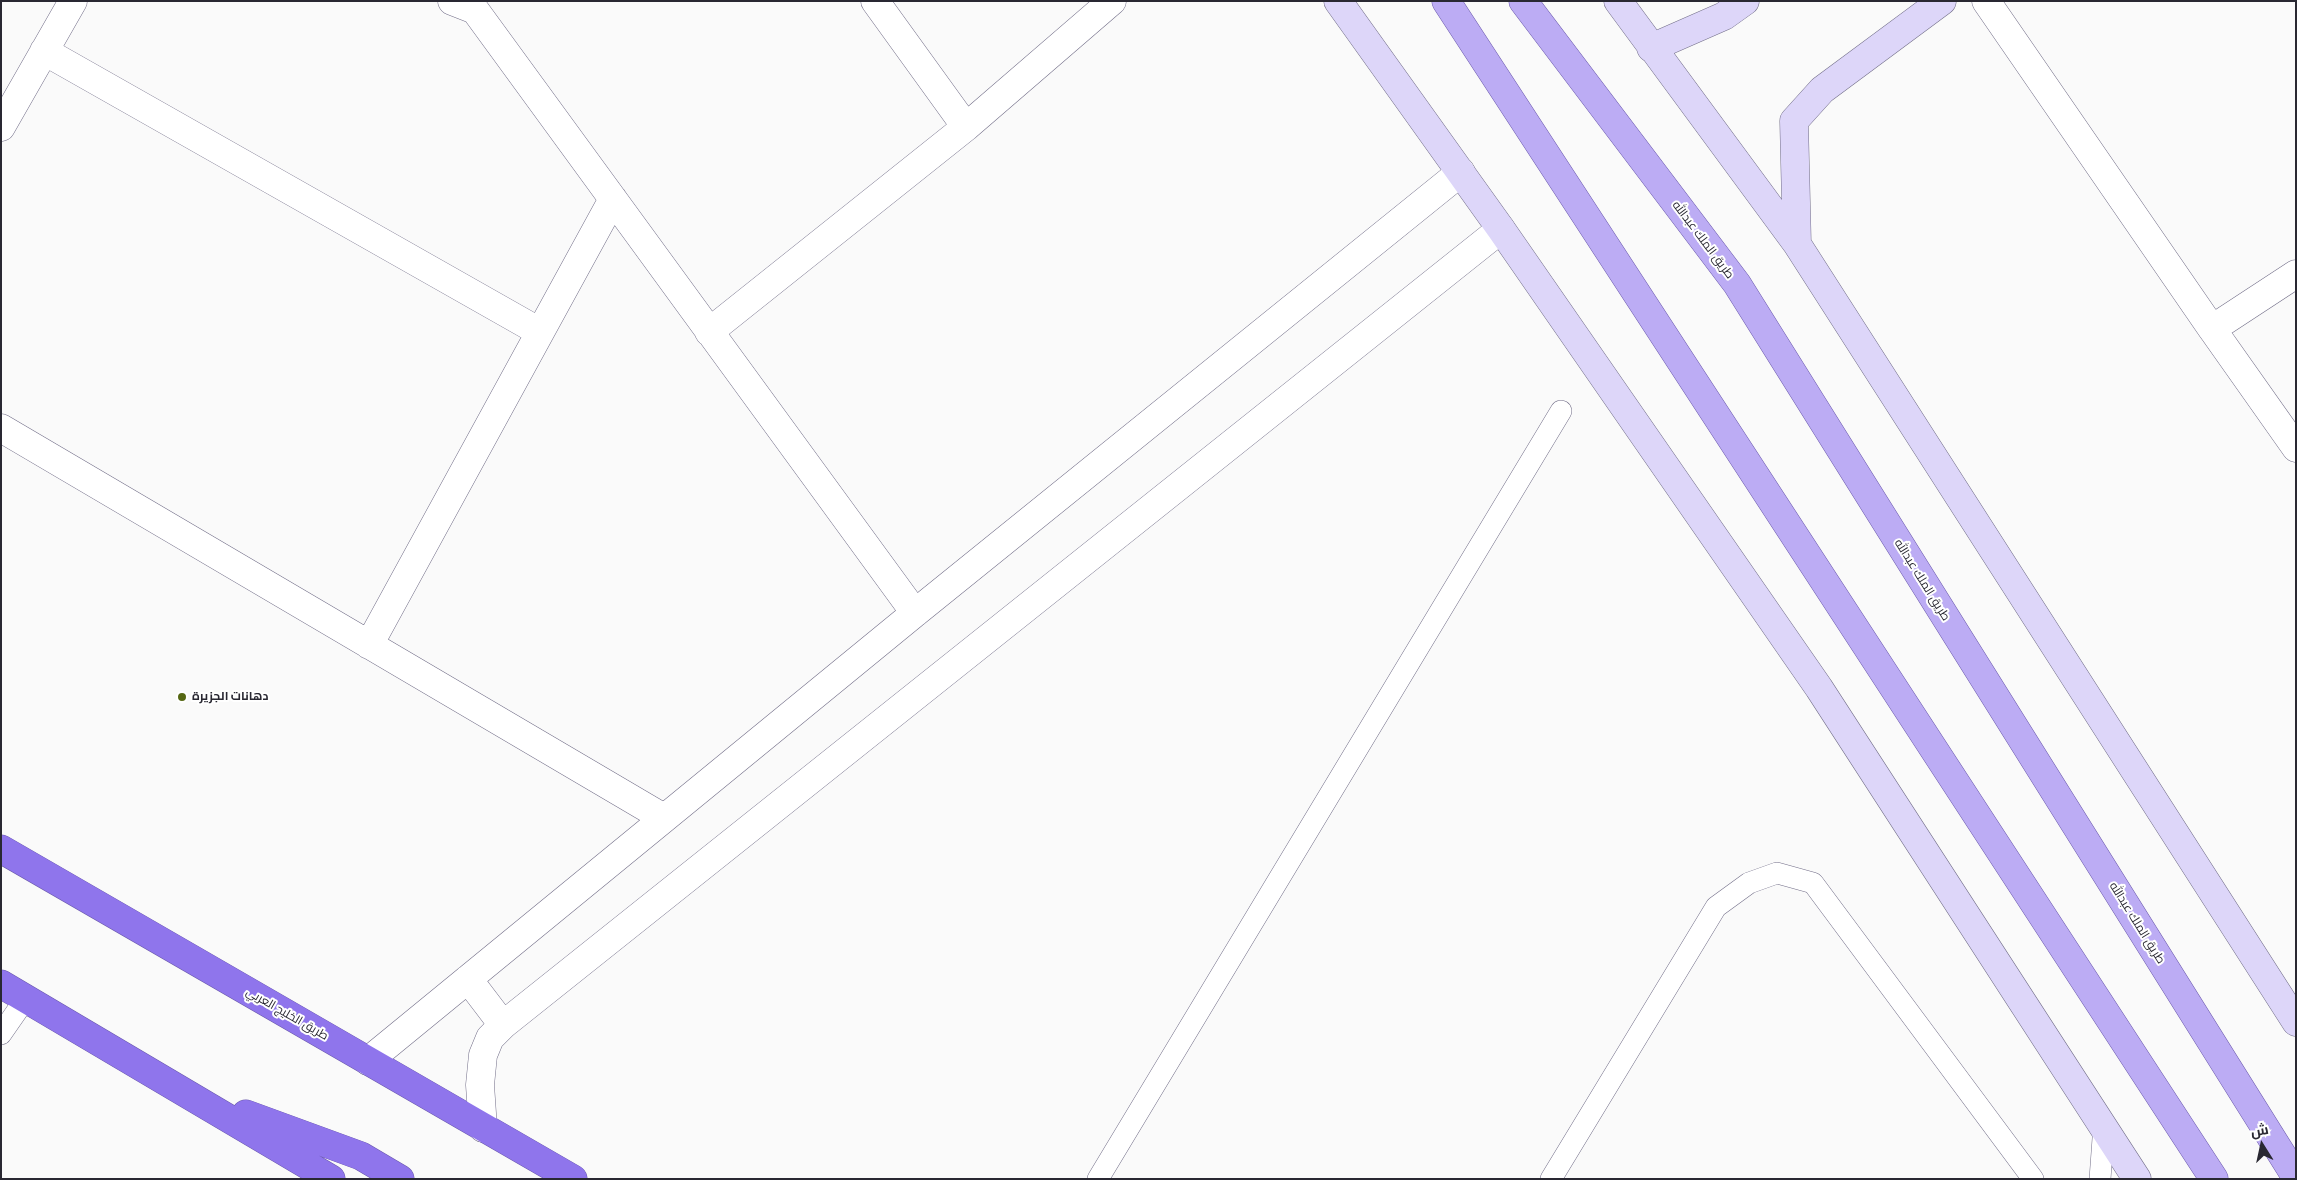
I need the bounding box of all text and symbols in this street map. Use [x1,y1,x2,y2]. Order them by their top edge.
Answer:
street label: طريق الملك عبدالله [1669,198,1737,282]
street label: طريق الملك عبدالله [1891,537,1953,623]
place label: دهانات الجزيرة [192,690,268,704]
marker: دهانات الجزيرة [176,691,188,703]
street label: طريق الملك عبدالله [2106,880,2168,966]
street label: طريق الخليج العربي [243,985,331,1043]
north arrow [2237,1120,2287,1170]
text: ش [2249,1120,2270,1141]

